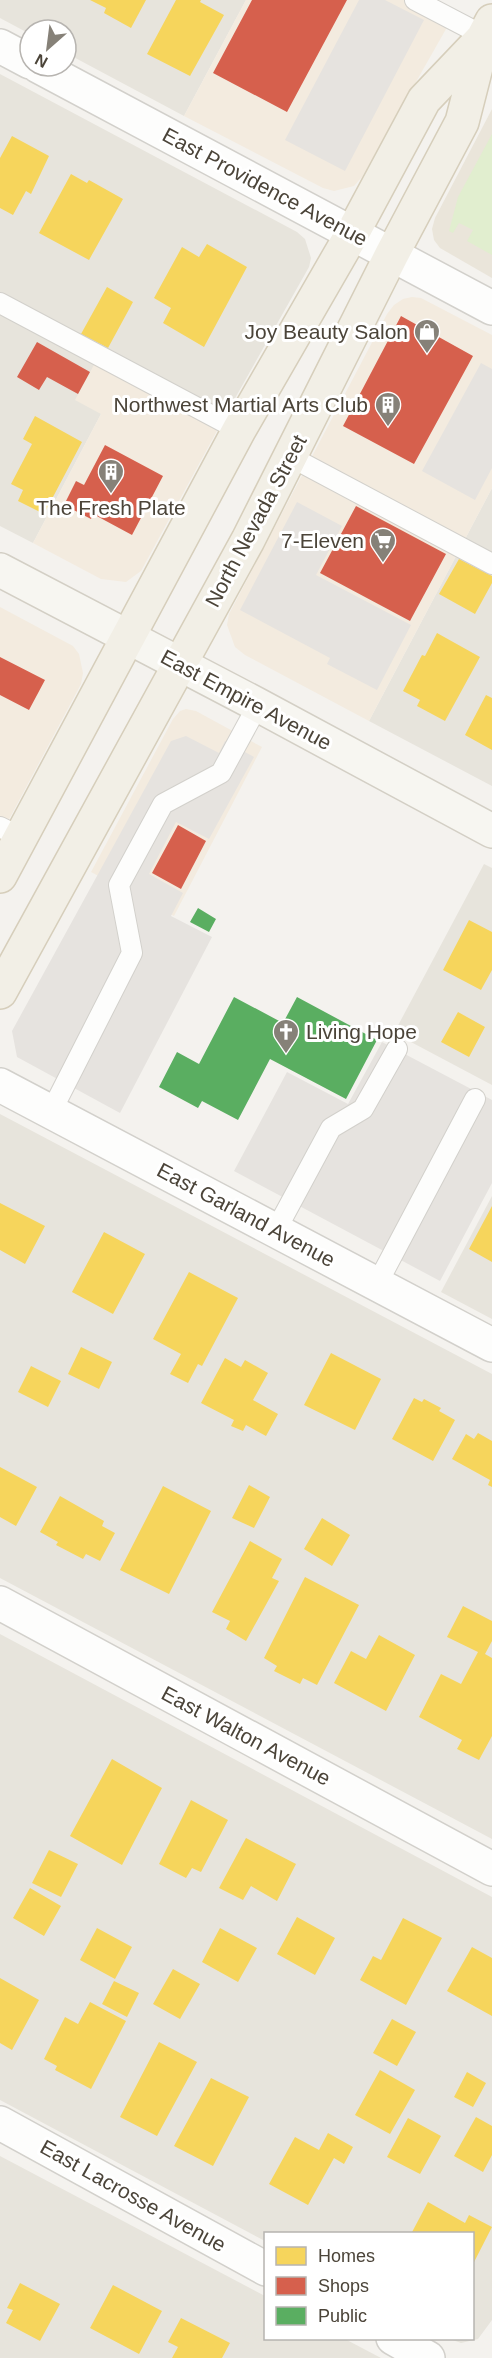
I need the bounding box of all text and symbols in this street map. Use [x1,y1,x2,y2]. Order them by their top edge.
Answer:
north arrow [18,18,78,78]
text: N [32,51,50,71]
street label: East Providence Avenue [159,123,371,250]
shop icon: Joy Beauty Salon [412,317,442,355]
place label: Joy Beauty Salon [245,320,408,343]
building icon: Northwest Martial Arts Club [373,390,403,428]
place label: Northwest Martial Arts Club [114,393,368,416]
street label: North Nevada Street [200,431,311,611]
building icon: The Fresh Plate [96,457,126,495]
place label: The Fresh Plate [36,496,186,519]
supermarket icon: 7-Eleven [368,526,398,564]
place label: 7-Eleven [281,529,364,552]
street label: East Empire Avenue [157,645,335,754]
church icon: Living Hope [271,1017,301,1055]
place label: Living Hope [306,1020,417,1043]
street label: East Garland Avenue [153,1158,339,1271]
street label: East Walton Avenue [158,1681,335,1790]
street label: East Lacrosse Avenue [36,2135,230,2256]
legend [264,2232,474,2340]
text: Homes [318,2246,375,2266]
text: Shops [318,2276,369,2296]
text: Public [318,2306,367,2326]

